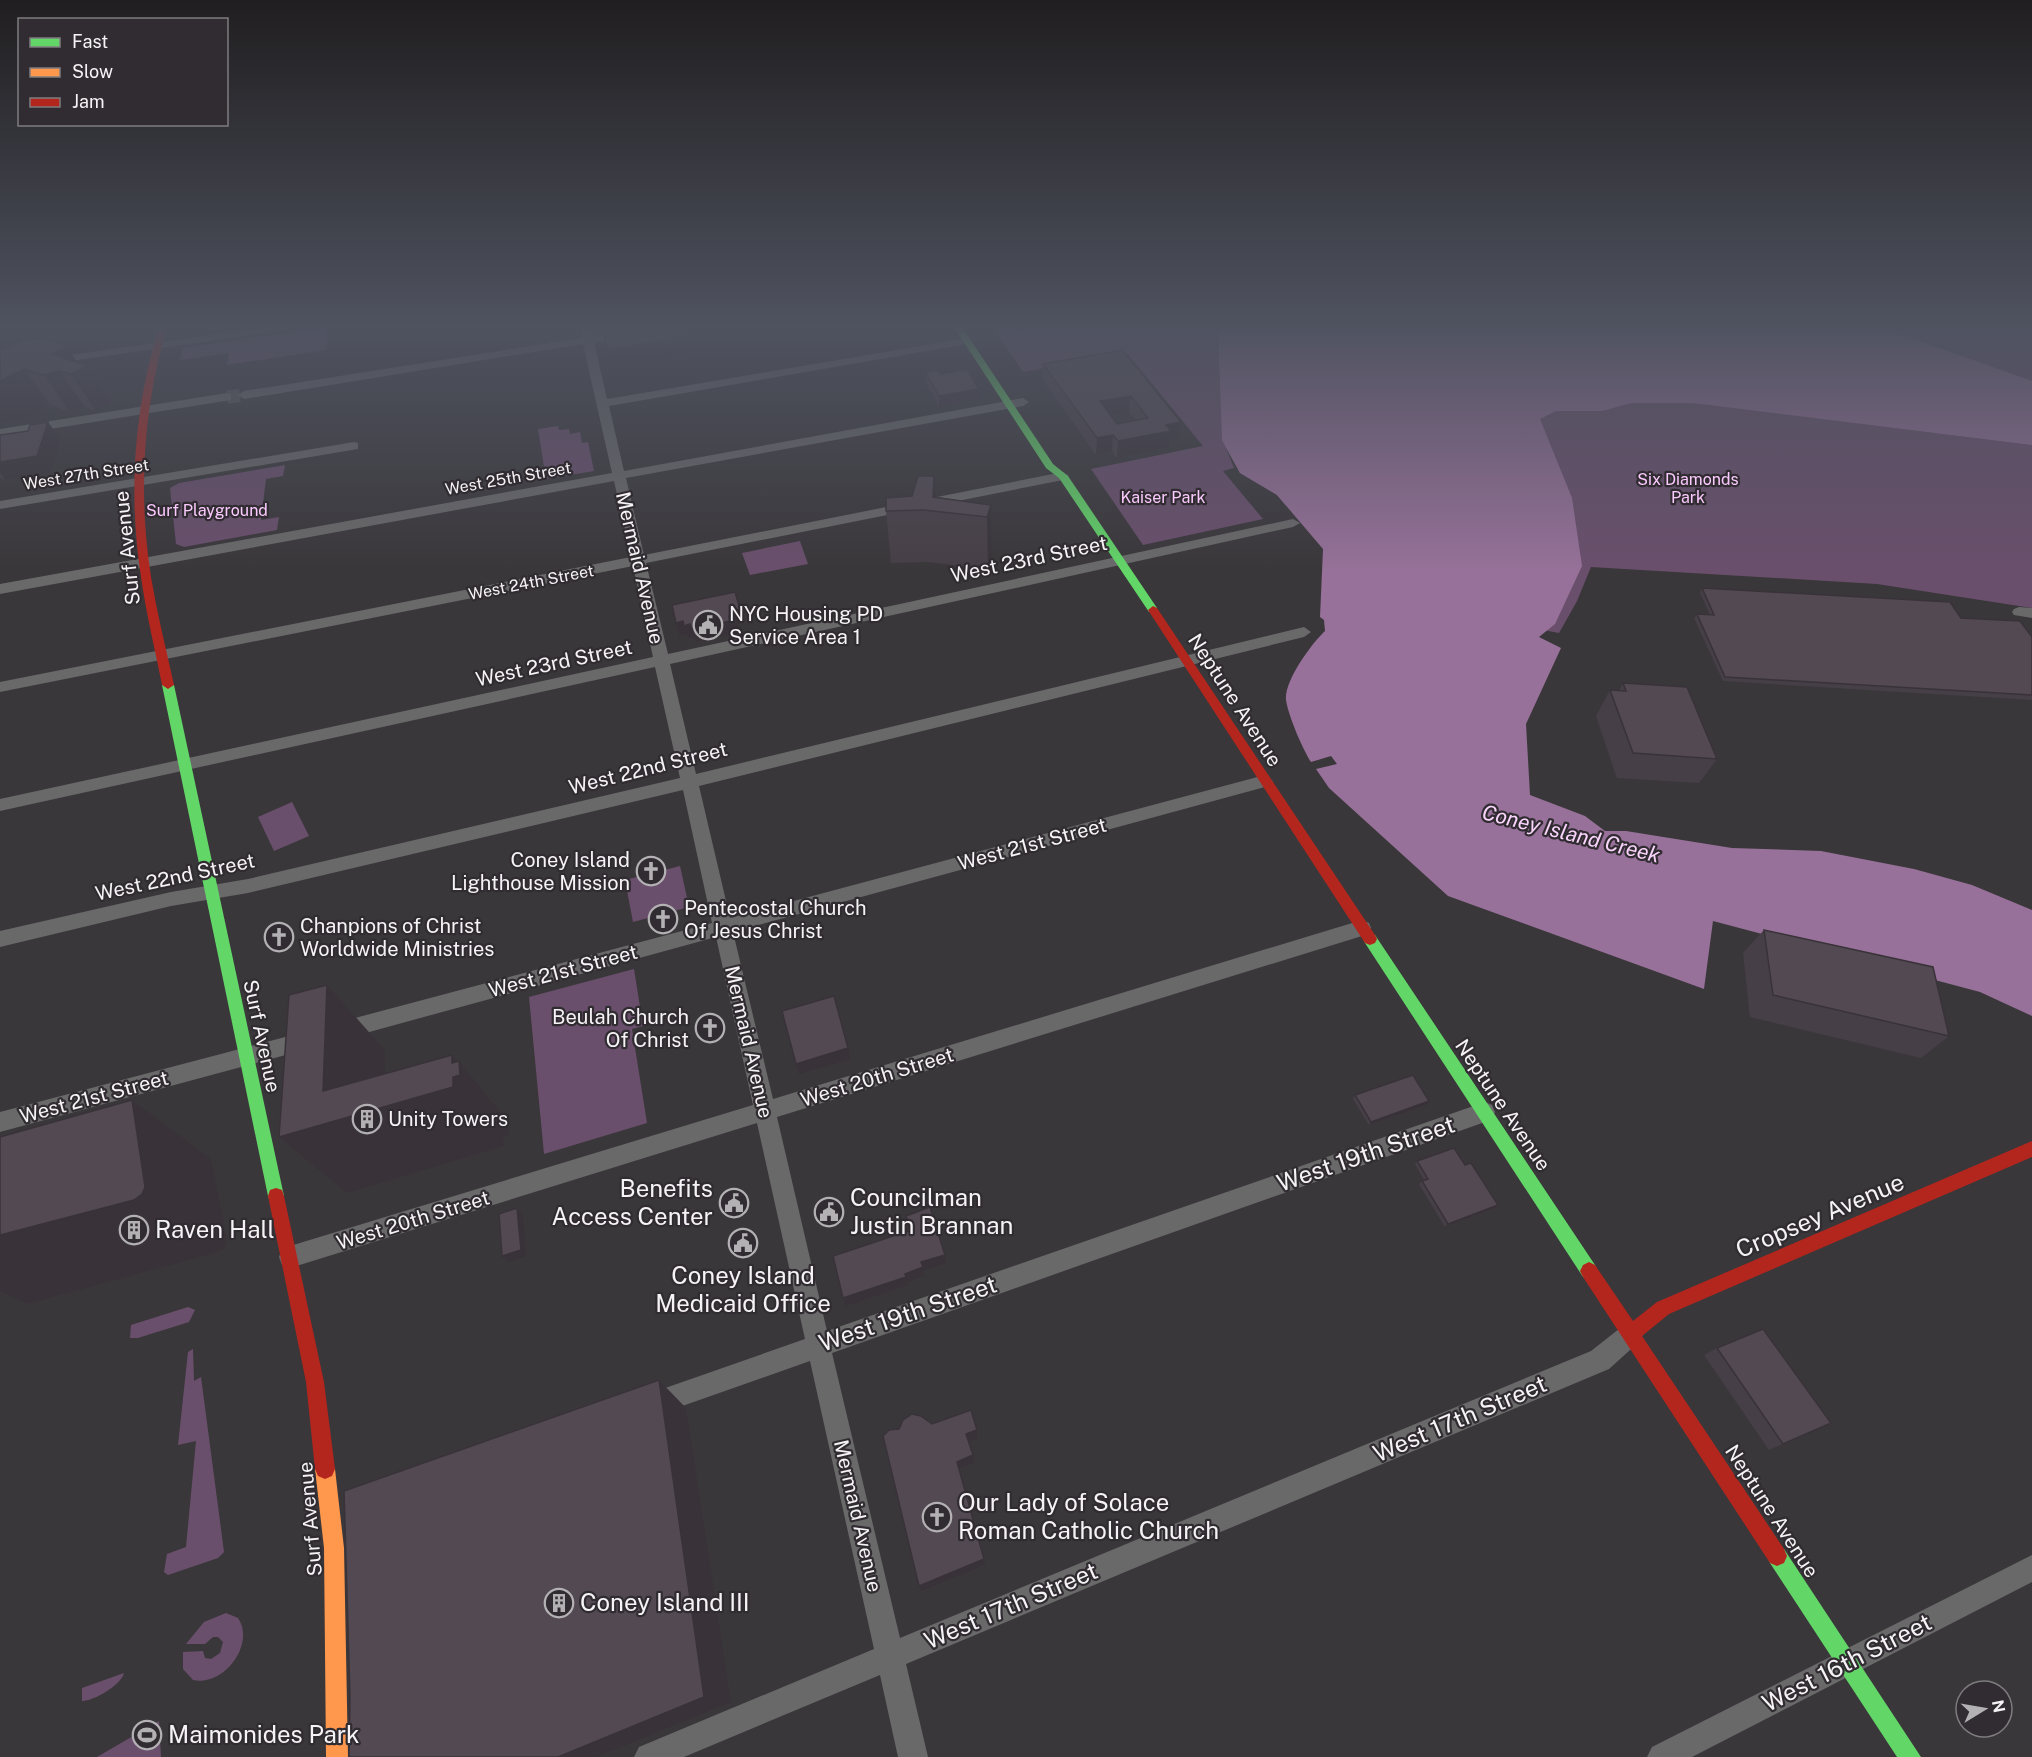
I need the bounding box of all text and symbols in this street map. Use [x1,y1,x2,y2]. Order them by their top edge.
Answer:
legend [18,18,228,126]
text: Fast [72,31,108,52]
text: Slow [72,61,113,82]
text: Jam [72,91,105,112]
street label: West 27th Street [22,455,150,494]
street label: West 25th Street [444,458,572,499]
park label: Six Diamonds Park [1637,470,1739,507]
park label: Kaiser Park [1120,488,1206,507]
street label: Surf Avenue [109,490,145,606]
street label: Mermaid Avenue [611,490,669,646]
park label: Surf Playground [146,501,268,520]
street label: West 23rd Street [949,531,1109,587]
street label: West 24th Street [467,561,595,604]
place label: NYC Housing PD Service Area 1 [729,602,883,649]
public building icon: NYC Housing PD Service Area 1 [692,609,724,641]
street label: Neptune Avenue [1183,629,1287,771]
street label: West 23rd Street [474,635,634,691]
street label: West 22nd Street [566,737,730,799]
water label: Coney Island Creek [1480,799,1663,868]
street label: West 21st Street [955,813,1109,875]
street label: West 22nd Street [93,848,257,906]
place label: Coney Island Lighthouse Mission [451,848,630,895]
church icon: Coney Island Lighthouse Mission [635,855,667,887]
place label: Pentecostal Church Of Jesus Christ [684,896,866,943]
church icon: Pentecostal Church Of Jesus Christ [647,903,679,935]
place label: Chanpions of Christ Worldwide Ministries [300,914,494,961]
church icon: Chanpions of Christ Worldwide Ministries [263,921,295,953]
street label: West 21st Street [486,940,640,1002]
street label: Mermaid Avenue [720,964,778,1120]
street label: Surf Avenue [238,977,286,1095]
place label: Beulah Church Of Christ [552,1005,689,1052]
church icon: Beulah Church Of Christ [694,1012,726,1044]
street label: Neptune Avenue [1450,1035,1556,1175]
street label: West 20th Street [798,1042,956,1112]
street label: West 21st Street [17,1066,171,1128]
building icon: Unity Towers [351,1103,383,1135]
place label: Unity Towers [388,1107,508,1131]
street label: West 19th Street [1273,1110,1458,1197]
street label: Cropsey Avenue [1731,1167,1908,1263]
place label: Benefits Access Center [551,1174,713,1230]
place label: Councilman Justin Brannan [850,1183,1013,1239]
street label: West 20th Street [334,1185,492,1255]
public building icon: Benefits Access Center [718,1187,750,1219]
public building icon: Councilman Justin Brannan [813,1196,845,1228]
building icon: Raven Hall [118,1214,150,1246]
place label: Raven Hall [155,1215,275,1243]
public building icon: Coney Island Medicaid Office [727,1227,759,1259]
place label: Coney Island Medicaid Office [655,1261,831,1317]
street label: West 19th Street [815,1270,1000,1357]
street label: West 17th Street [1369,1369,1551,1467]
street label: Mermaid Avenue [829,1438,887,1594]
street label: Neptune Avenue [1720,1440,1824,1582]
street label: Surf Avenue [293,1461,327,1577]
place label: Our Lady of Solace Roman Catholic Church [958,1488,1219,1544]
church icon: Our Lady of Solace Roman Catholic Church [921,1501,953,1533]
street label: West 17th Street [920,1556,1102,1654]
building icon: Coney Island III [543,1587,575,1619]
place label: Coney Island III [580,1588,750,1616]
street label: West 16th Street [1757,1607,1936,1717]
north arrow [1954,1679,2014,1739]
text: N [1988,1698,2009,1714]
sports icon: Maimonides Park [131,1719,163,1751]
place label: Maimonides Park [168,1720,360,1748]

